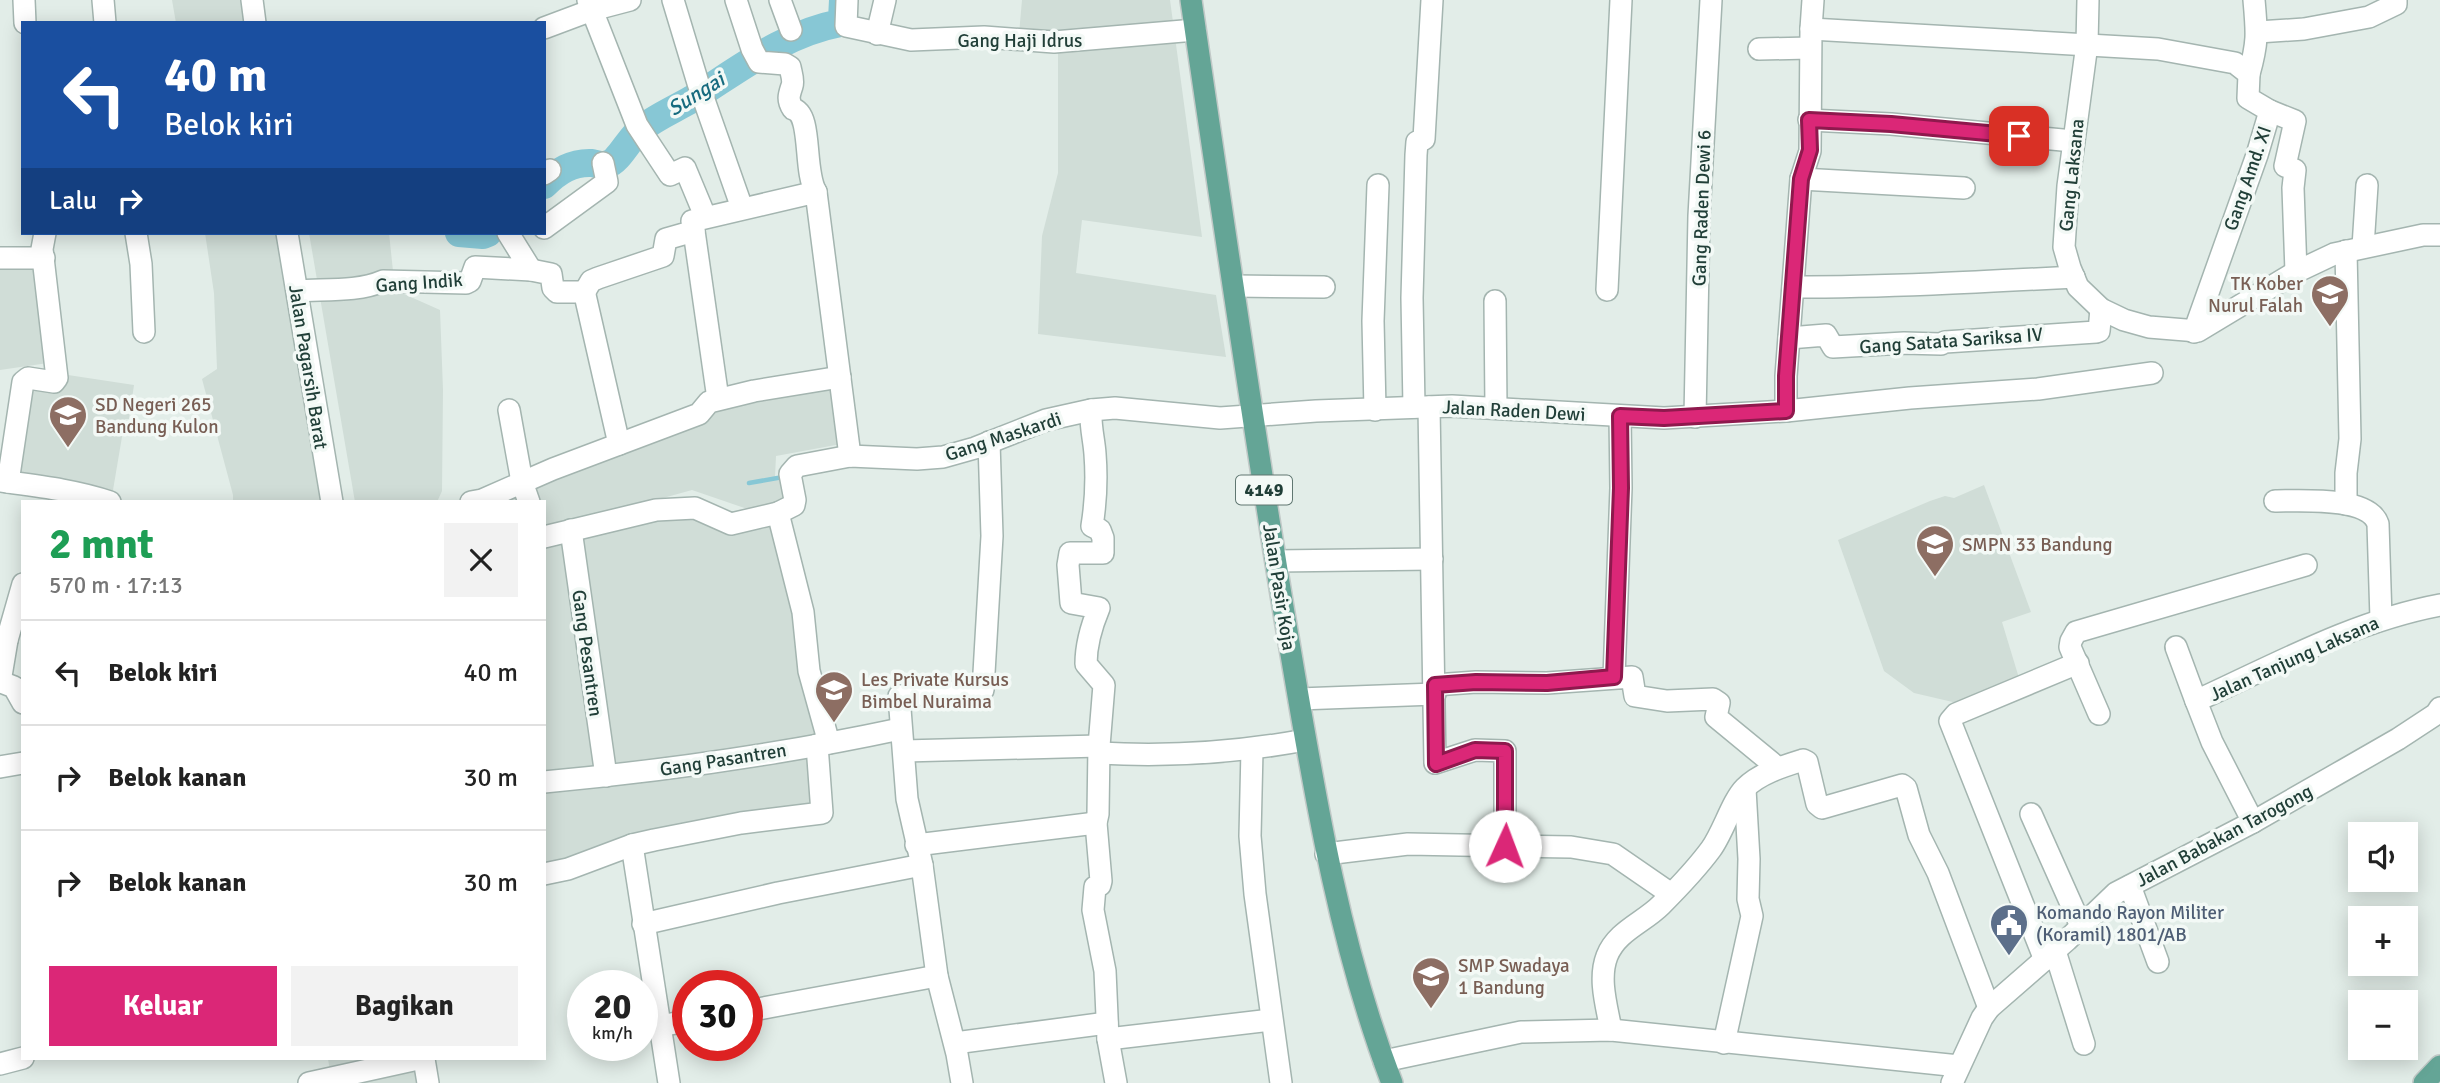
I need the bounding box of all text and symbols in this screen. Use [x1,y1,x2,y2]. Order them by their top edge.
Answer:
street label: Gang Haji Idrus [958,29,1082,53]
text: 40 m [164,45,267,105]
icon: left [49,49,140,140]
water label: Sungai [663,65,731,121]
text: Belok kiri [164,105,294,144]
pin [1989,106,2049,166]
icon: arrive [2000,117,2038,155]
street label: Gang Laksana [2054,118,2090,233]
street label: Gang Amd. XI [2219,123,2277,234]
street label: Gang Raden Dewi 6 [1687,129,1717,287]
icon: right [111,182,149,220]
text: Lalu [49,185,97,217]
street label: Gang Indik [375,268,464,298]
place label: TK Kober Nurul Falah [2208,272,2303,318]
school or university icon: TK Kober Nurul Falah [2309,273,2351,328]
street label: Jalan Pagarsih Barat [283,283,333,451]
street label: Gang Satata Sariksa IV [1859,323,2044,359]
place label: SD Negeri 265 Bandung Kulon [95,393,219,439]
school or university icon: SD Negeri 265 Bandung Kulon [47,394,89,449]
street label: Jalan Raden Dewi [1442,395,1586,427]
street label: Gang Maskardi [942,407,1064,467]
road number: 4149 [1236,476,1292,504]
text: 2 mnt [49,519,154,570]
street label: Jalan Pasir Koja [1257,522,1301,652]
button: close [444,523,518,597]
school or university icon: SMPN 33 Bandung [1914,523,1956,578]
place label: SMPN 33 Bandung [1962,533,2113,557]
text: 570 m · 17:13 [49,571,183,600]
street label: Gang Pesantren [566,588,608,718]
street label: Jalan Tanjung Laksana [2206,611,2383,707]
icon: left [49,654,87,692]
text: Belok kiri [108,657,217,689]
text: 40 m [463,657,518,689]
place label: Les Private Kursus Bimbel Nuraima [861,668,1009,714]
school or university icon: Les Private Kursus Bimbel Nuraima [813,669,855,724]
street label: Gang Pasantren [658,738,788,782]
icon: right [49,759,87,797]
text: Belok kanan [108,762,246,794]
text: 30 m [463,762,518,794]
street label: Jalan Babakan Tarogong [2132,779,2317,893]
position arrow [1468,809,1542,883]
map controls [2348,822,2418,1060]
button: sound [2348,822,2418,892]
icon: right [49,864,87,902]
text: Belok kanan [108,867,246,899]
text: 30 m [463,867,518,899]
place label: Komando Rayon Militer (Koramil) 1801/AB [2036,901,2224,947]
public building icon: Komando Rayon Militer (Koramil) 1801/AB [1988,902,2030,957]
button: + [2348,906,2418,976]
place label: SMP Swadaya 1 Bandung [1458,954,1570,1000]
school or university icon: SMP Swadaya 1 Bandung [1410,955,1452,1010]
button: Keluar [49,966,277,1046]
button: Bagikan [291,966,518,1046]
speed limit sign: 30 [672,970,763,1061]
text: 20 [594,985,631,1028]
button: − [2348,990,2418,1060]
text: km/h [592,1022,633,1044]

